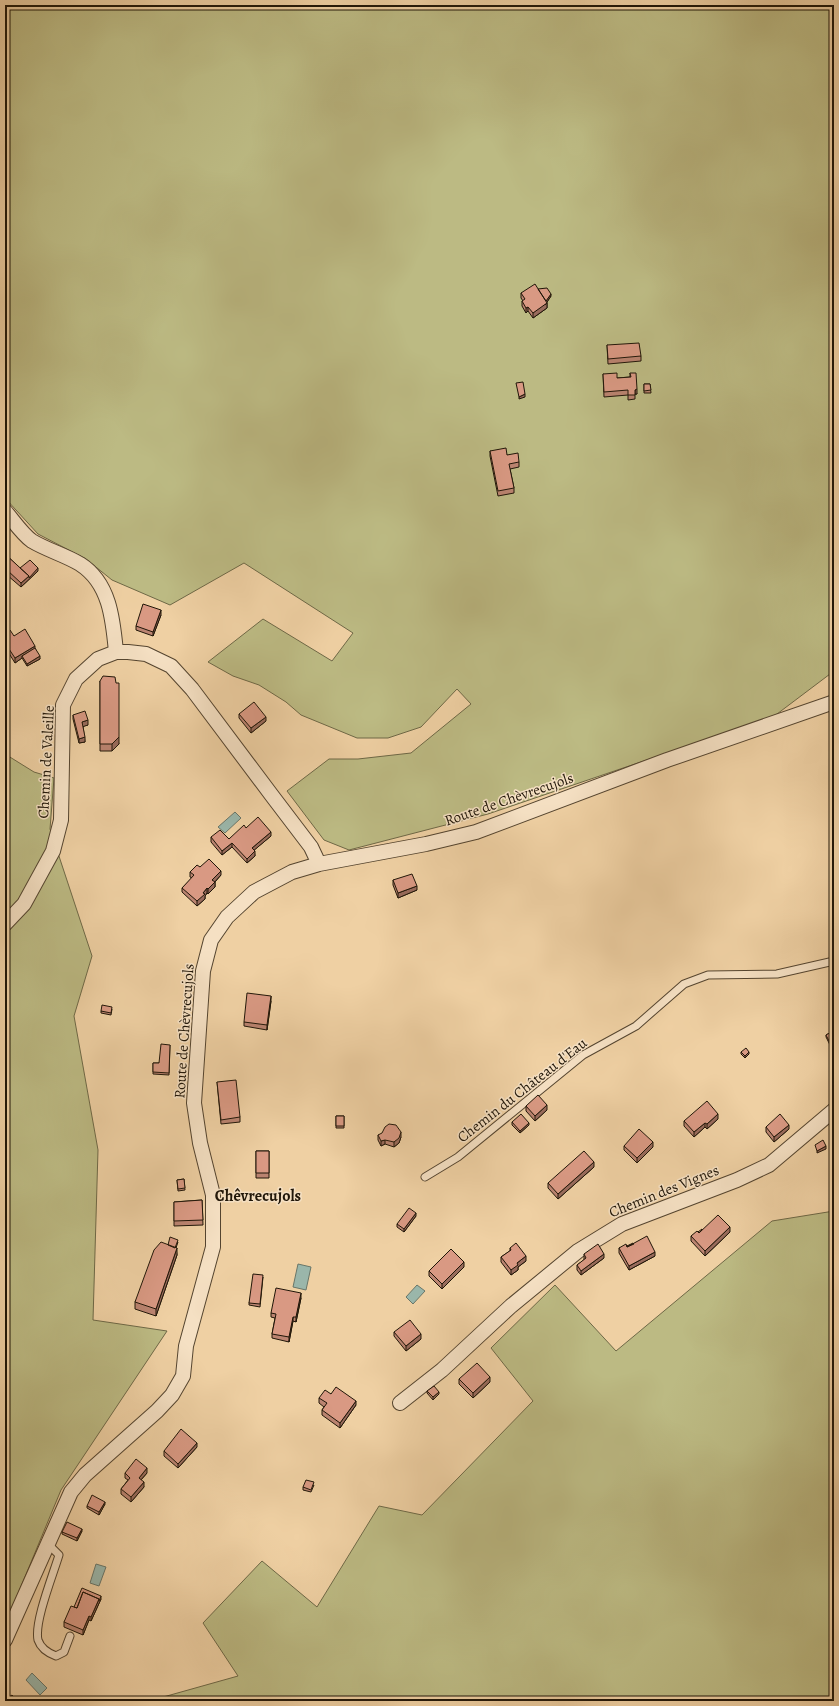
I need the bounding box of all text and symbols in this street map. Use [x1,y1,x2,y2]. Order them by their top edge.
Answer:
street label: Chemin de Valeille [33,705,59,819]
street label: Route de Chèvrecujols [442,768,576,830]
street label: Route de Chèvrecujols [169,963,199,1099]
street label: Chemin du Château d'Eau [453,1032,592,1147]
street label: Chemin des Vignes [606,1160,722,1222]
district label: Chêvrecujols [215,1185,301,1207]

